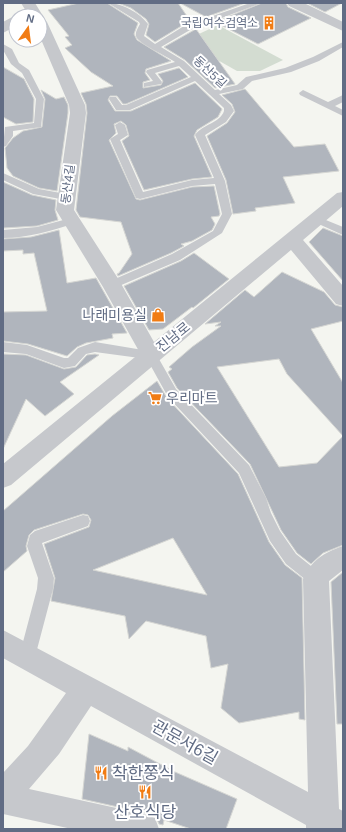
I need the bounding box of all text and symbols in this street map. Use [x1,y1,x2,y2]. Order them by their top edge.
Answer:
north arrow [8,8,48,48]
text: N [25,12,36,25]
building icon: 국립여수검역소 [261,15,277,31]
place label: 국립여수검역소 [181,16,258,30]
street label: 동산5길 [191,53,229,91]
street label: 동산4길 [59,163,77,205]
place label: 나래미용실 [83,307,147,323]
shop icon: 나래미용실 [150,307,166,323]
street label: 진남로 [153,319,193,355]
supermarket icon: 우리마트 [147,390,163,406]
place label: 우리마트 [166,390,218,406]
street label: 관문서6길 [149,717,221,768]
place label: 착한쭝식 [112,764,175,783]
restaurant icon: 착한쭝식 [93,765,109,781]
restaurant icon: 산호식당 [137,784,153,800]
place label: 산호식당 [114,803,177,822]

